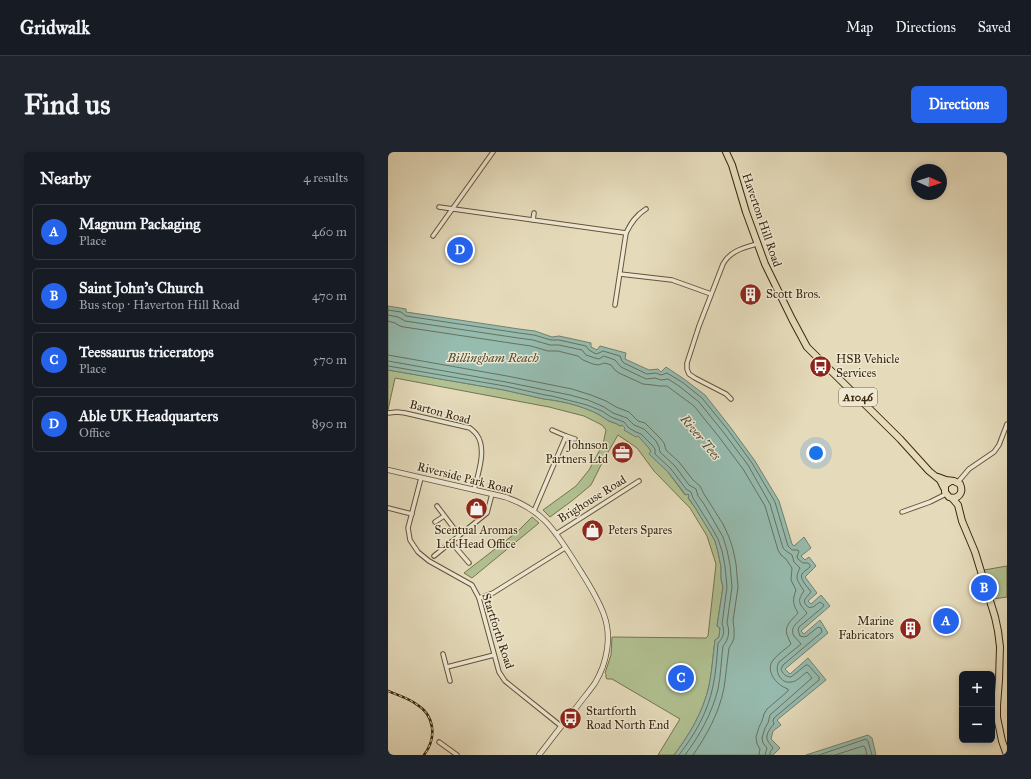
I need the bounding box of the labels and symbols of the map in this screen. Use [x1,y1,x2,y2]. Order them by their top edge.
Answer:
north arrow [911,164,947,200]
street label: Haverton Hill Road [739,171,785,269]
pin: D [447,235,473,265]
building icon: Scott Bros. [738,281,764,307]
place label: Scott Bros. [766,287,821,301]
water label: Billingham Reach [446,350,539,366]
place label: HSB Vehicle Services [836,352,899,380]
bus stop icon: HSB Vehicle Services [808,353,834,379]
road number: A1046 [839,388,877,406]
street label: Barton Road [408,397,472,427]
water label: River Tees [676,411,724,464]
place label: Johnson Partners Ltd [545,438,609,466]
office icon: Johnson Partners Ltd [610,439,636,465]
your location [806,443,826,463]
street label: Riverside Park Road [416,459,514,497]
street label: Brighouse Road [555,472,629,526]
shop icon: Scentual Aromas Ltd Head Office [463,496,489,522]
shop icon: Peters Spares [580,517,606,543]
place label: Scentual Aromas Ltd Head Office [434,523,518,551]
place label: Peters Spares [608,523,672,537]
pin: B [971,573,997,603]
street label: Startforth Road [479,591,517,671]
pin: A [933,606,959,636]
place label: Marine Fabricators [838,614,894,642]
building icon: Marine Fabricators [897,615,923,641]
pin: C [668,663,694,693]
place label: Startforth Road North End [586,704,669,732]
bus stop icon: Startforth Road North End [557,705,583,731]

